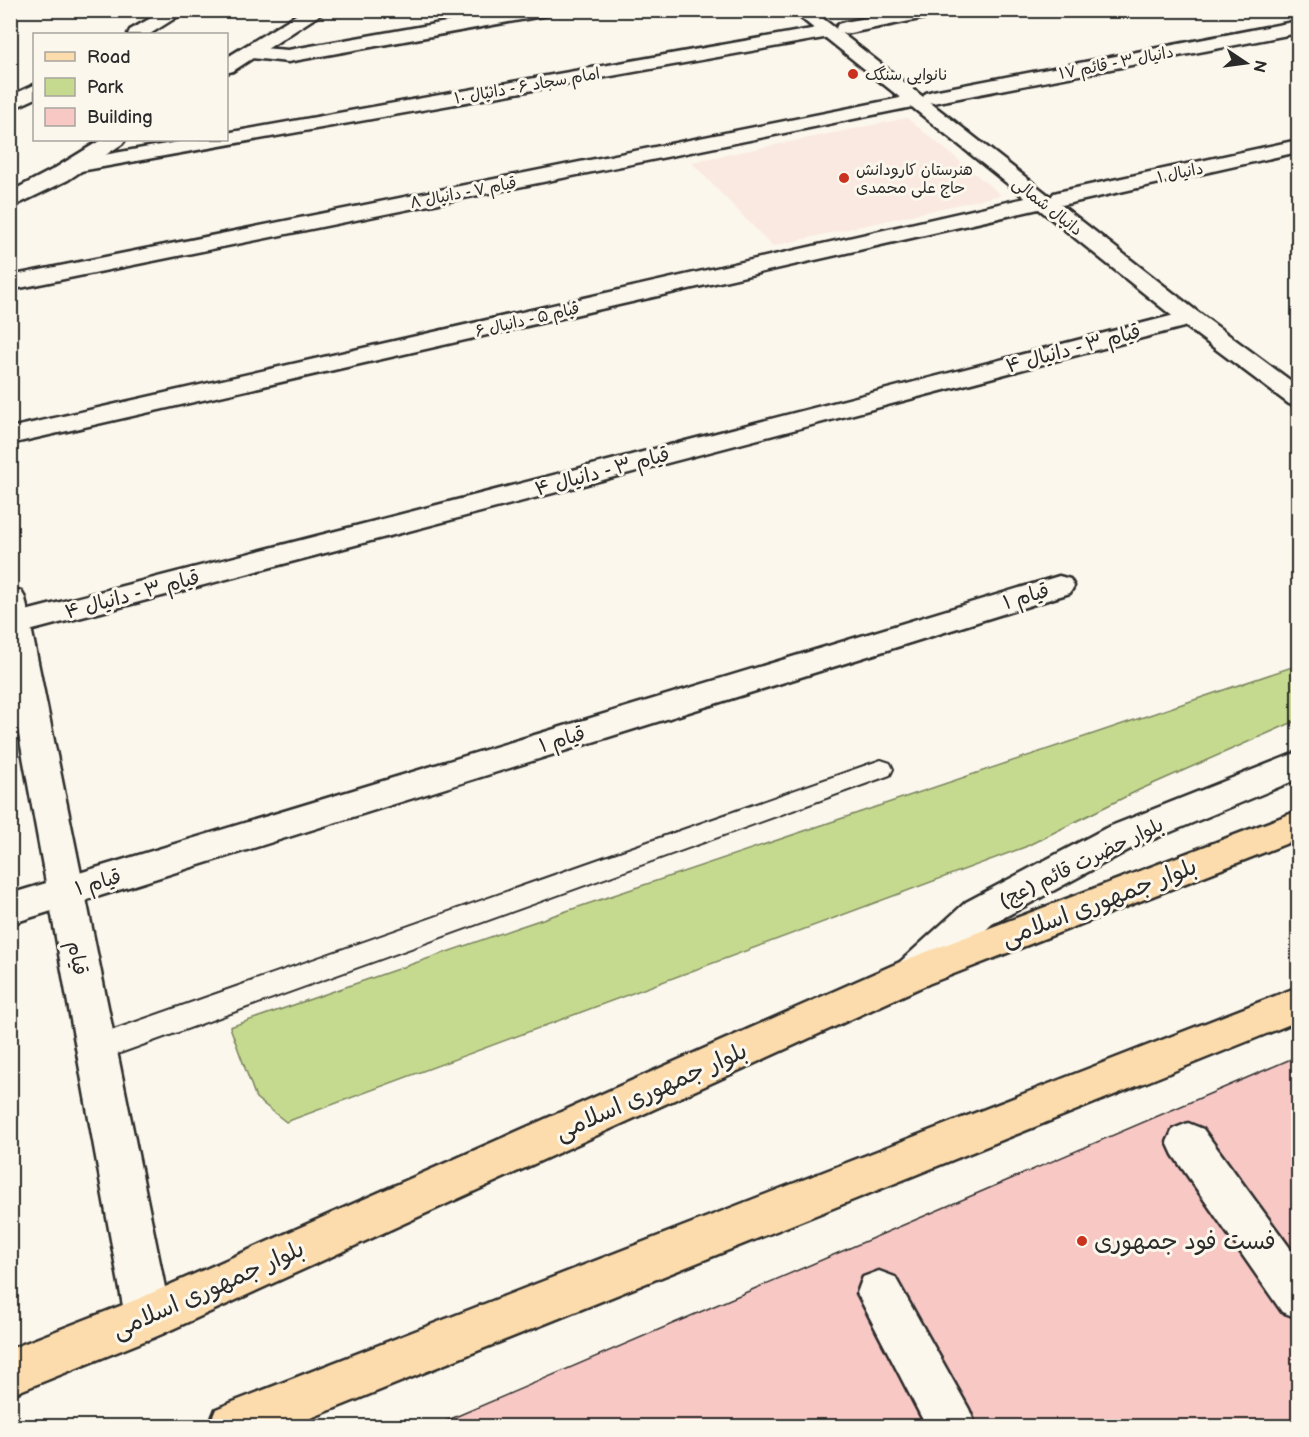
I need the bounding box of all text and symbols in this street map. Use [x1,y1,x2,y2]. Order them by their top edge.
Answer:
legend [33,33,228,141]
north arrow [1216,33,1276,93]
street label: دانیال ۳ - قائم ۱۷ [1057,43,1176,86]
text: Road [87,47,131,68]
text: N [1249,58,1270,74]
street label: امام سجاد ۶ - دانیال ۱۰ [453,64,602,111]
place label: نانوایی سنگک [865,65,948,85]
marker: نانوایی سنگک [846,67,860,81]
text: Park [87,77,123,98]
text: Building [87,107,153,128]
street label: دانیال ۱ [1156,159,1205,188]
place label: هنرستان کارودانش حاج علی محمدی [856,161,973,198]
marker: هنرستان کارودانش حاج علی محمدی [837,171,851,185]
street label: قیام ۷ - دانیال ۸ [408,174,519,215]
street label: دانیال شمالی [1009,174,1086,240]
street label: قیام ۵ - دانیال ۶ [473,299,582,344]
street label: قیام ۳ - دانیال ۴ [1003,319,1144,380]
street label: قیام ۳ - دانیال ۴ [532,442,673,503]
street label: قیام ۳ - دانیال ۴ [62,565,203,626]
street label: قیام ۱ [1000,579,1053,617]
street label: قیام ۱ [536,722,589,760]
street label: بلوار حضرت قائم (عج) [995,813,1168,915]
street label: بلوار جمهوری اسلامی [997,852,1201,954]
street label: قیام ۱ [72,865,125,903]
street label: قیام [60,939,92,978]
street label: بلوار جمهوری اسلامی [551,1036,752,1148]
place label: فست فود جمهوری [1094,1227,1276,1257]
street label: بلوار جمهوری اسلامی [108,1234,309,1346]
marker: فست فود جمهوری [1075,1234,1089,1248]

